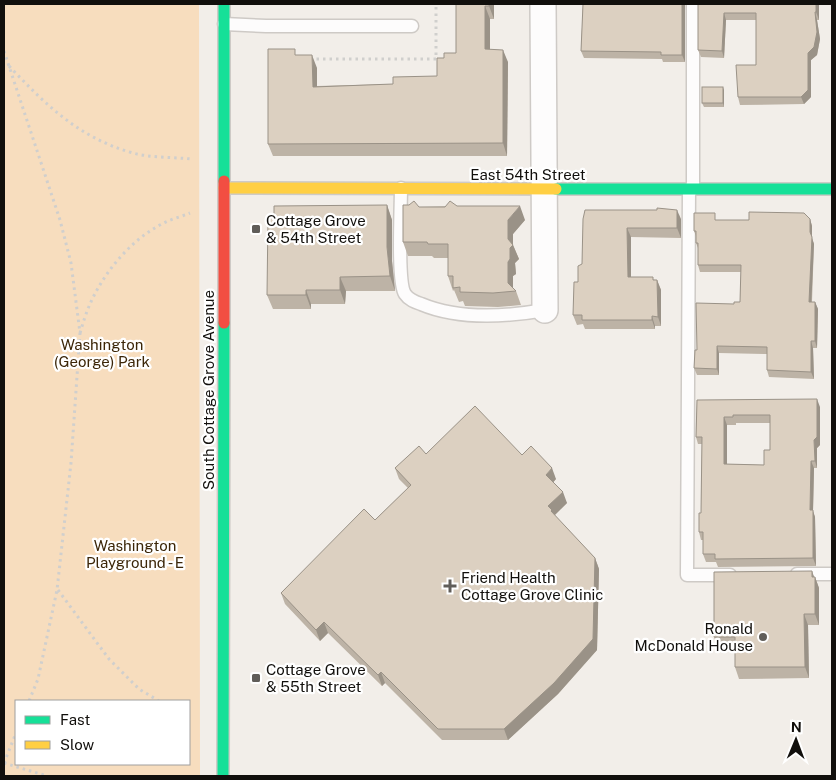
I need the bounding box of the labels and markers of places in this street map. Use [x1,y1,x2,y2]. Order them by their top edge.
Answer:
place label: Cottage Grove & 54th Street [266,212,366,246]
marker: Cottage Grove & 54th Street [250,223,262,235]
place label: Friend Health Cottage Grove Clinic [461,569,603,603]
marker: Friend Health Cottage Grove Clinic [443,579,457,593]
place label: Ronald McDonald House [635,620,753,654]
marker: Ronald McDonald House [757,631,769,643]
place label: Cottage Grove & 55th Street [266,661,366,695]
marker: Cottage Grove & 55th Street [250,672,262,684]

